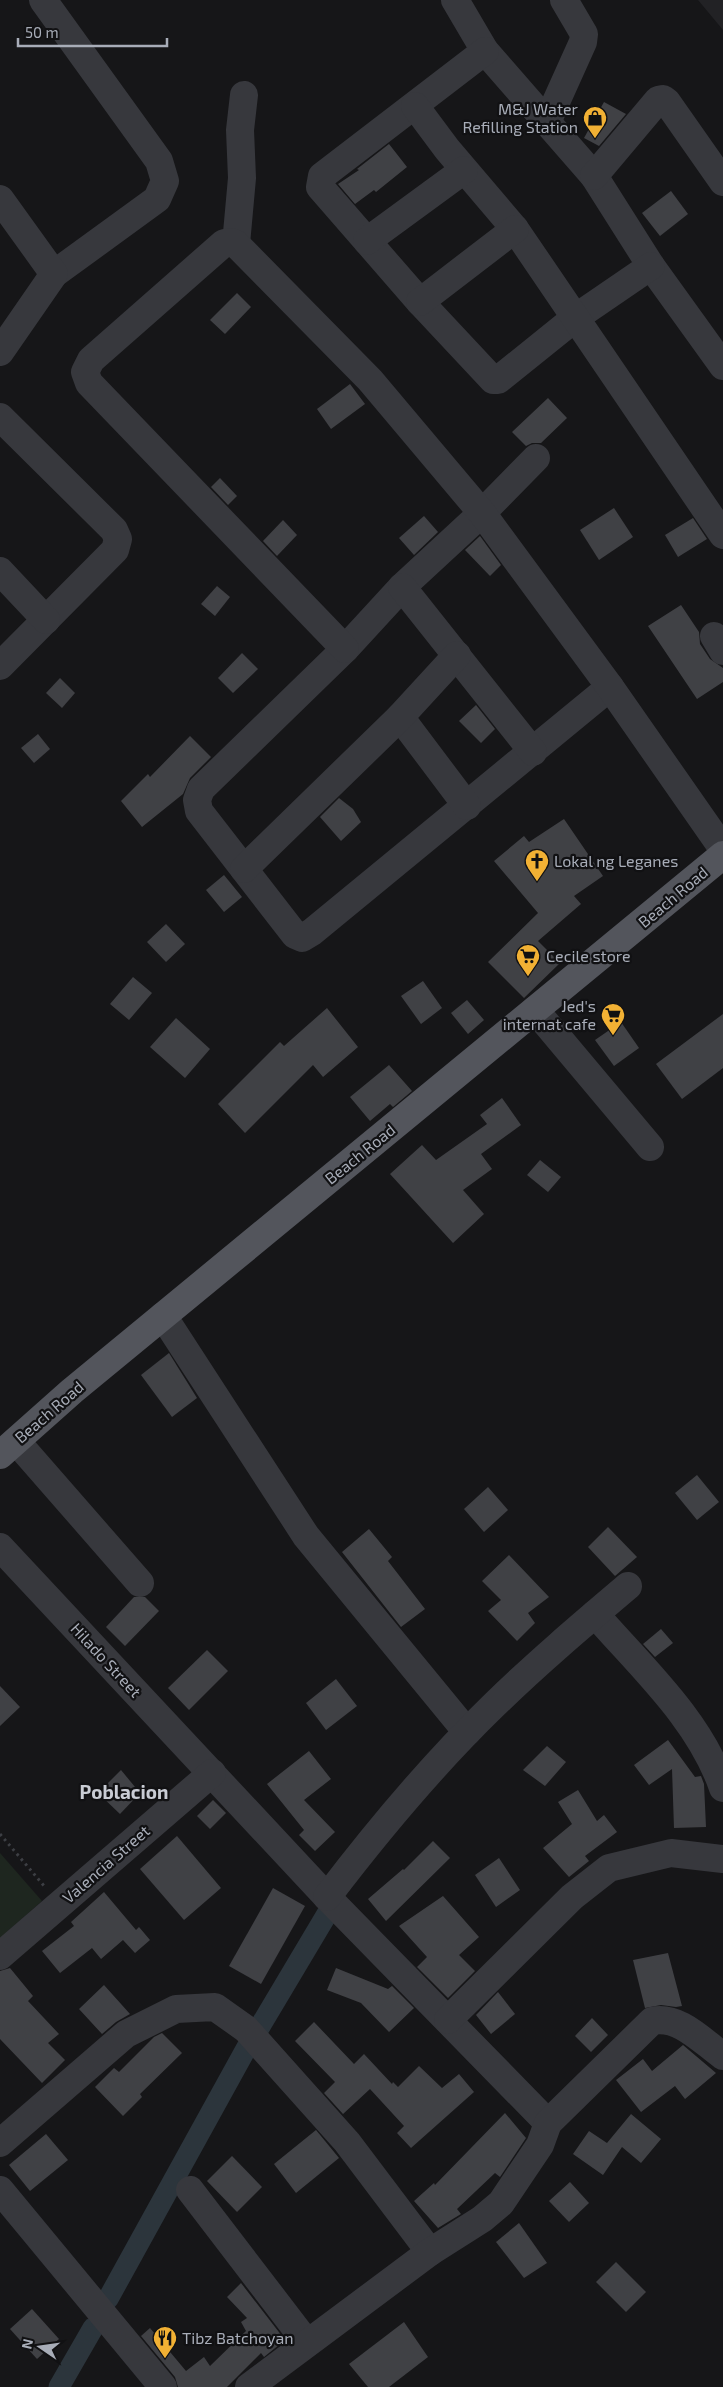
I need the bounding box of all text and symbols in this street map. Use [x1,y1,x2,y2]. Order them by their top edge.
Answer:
scale bar [18,15,166,47]
text: 50 m [25,23,59,41]
place label: M&J Water Refilling Station [462,99,579,136]
shop icon: M&J Water Refilling Station [582,105,608,139]
church icon: Lokal ng Leganes [524,848,550,882]
place label: Lokal ng Leganes [554,851,678,870]
street label: Beach Road [634,862,711,931]
supermarket icon: Cecile store [515,943,541,977]
place label: Cecile store [546,946,631,965]
place label: Jed's internat cafe [503,996,596,1033]
supermarket icon: Jed's internat cafe [600,1002,626,1036]
street label: Beach Road [321,1120,399,1188]
street label: Beach Road [10,1377,87,1447]
street label: Hilado Street [67,1619,146,1701]
district label: Poblacion [80,1780,168,1803]
street label: Valencia Street [58,1821,153,1907]
north arrow [15,2322,65,2372]
restaurant icon: Tibz Batchoyan [152,2325,178,2359]
place label: Tibz Batchoyan [182,2328,293,2347]
text: N [17,2337,36,2351]

